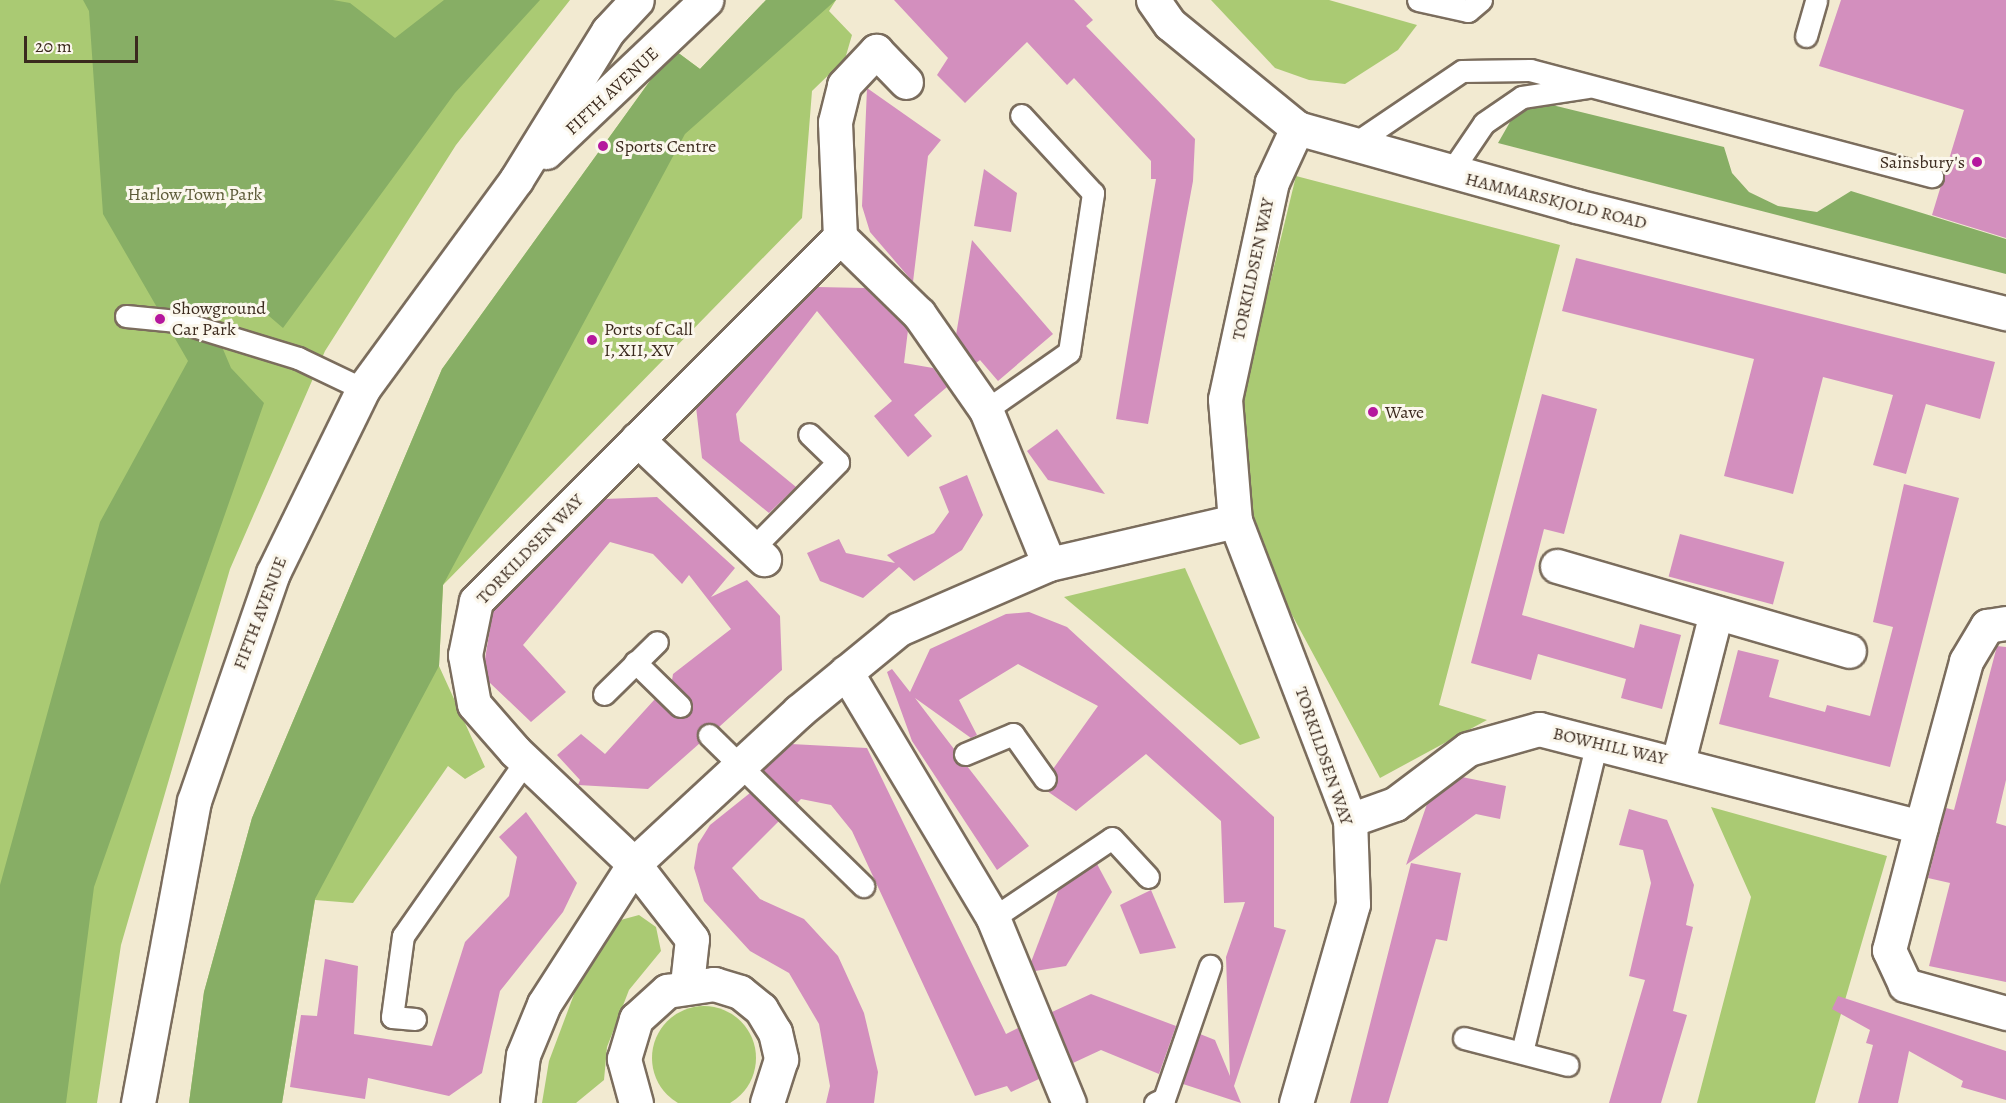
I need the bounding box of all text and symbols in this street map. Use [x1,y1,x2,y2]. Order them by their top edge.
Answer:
scale bar [27,24,141,62]
text: 20 m [35,34,72,58]
street label: FIFTH AVENUE [561,42,663,140]
place label: Sports Centre [615,135,716,157]
marker: Sports Centre [596,139,610,153]
place label: Sainsbury's [1880,151,1965,173]
marker: Sainsbury's [1970,155,1984,169]
street label: HAMMARSKJOLD ROAD [1463,168,1649,234]
park label: Harlow Town Park [127,183,263,205]
street label: TORKILDSEN WAY [1227,196,1279,342]
place label: Showground Car Park [172,298,266,340]
marker: Showground Car Park [153,312,167,326]
place label: Ports of Call I, XII, XV [604,319,693,362]
marker: Ports of Call I, XII, XV [585,333,599,347]
place label: Wave [1385,401,1424,423]
marker: Wave [1366,405,1380,419]
street label: TORKILDSEN WAY [472,490,588,608]
street label: FIFTH AVENUE [229,554,291,672]
street label: TORKILDSEN WAY [1290,684,1358,828]
street label: BOWHILL WAY [1551,722,1669,770]

